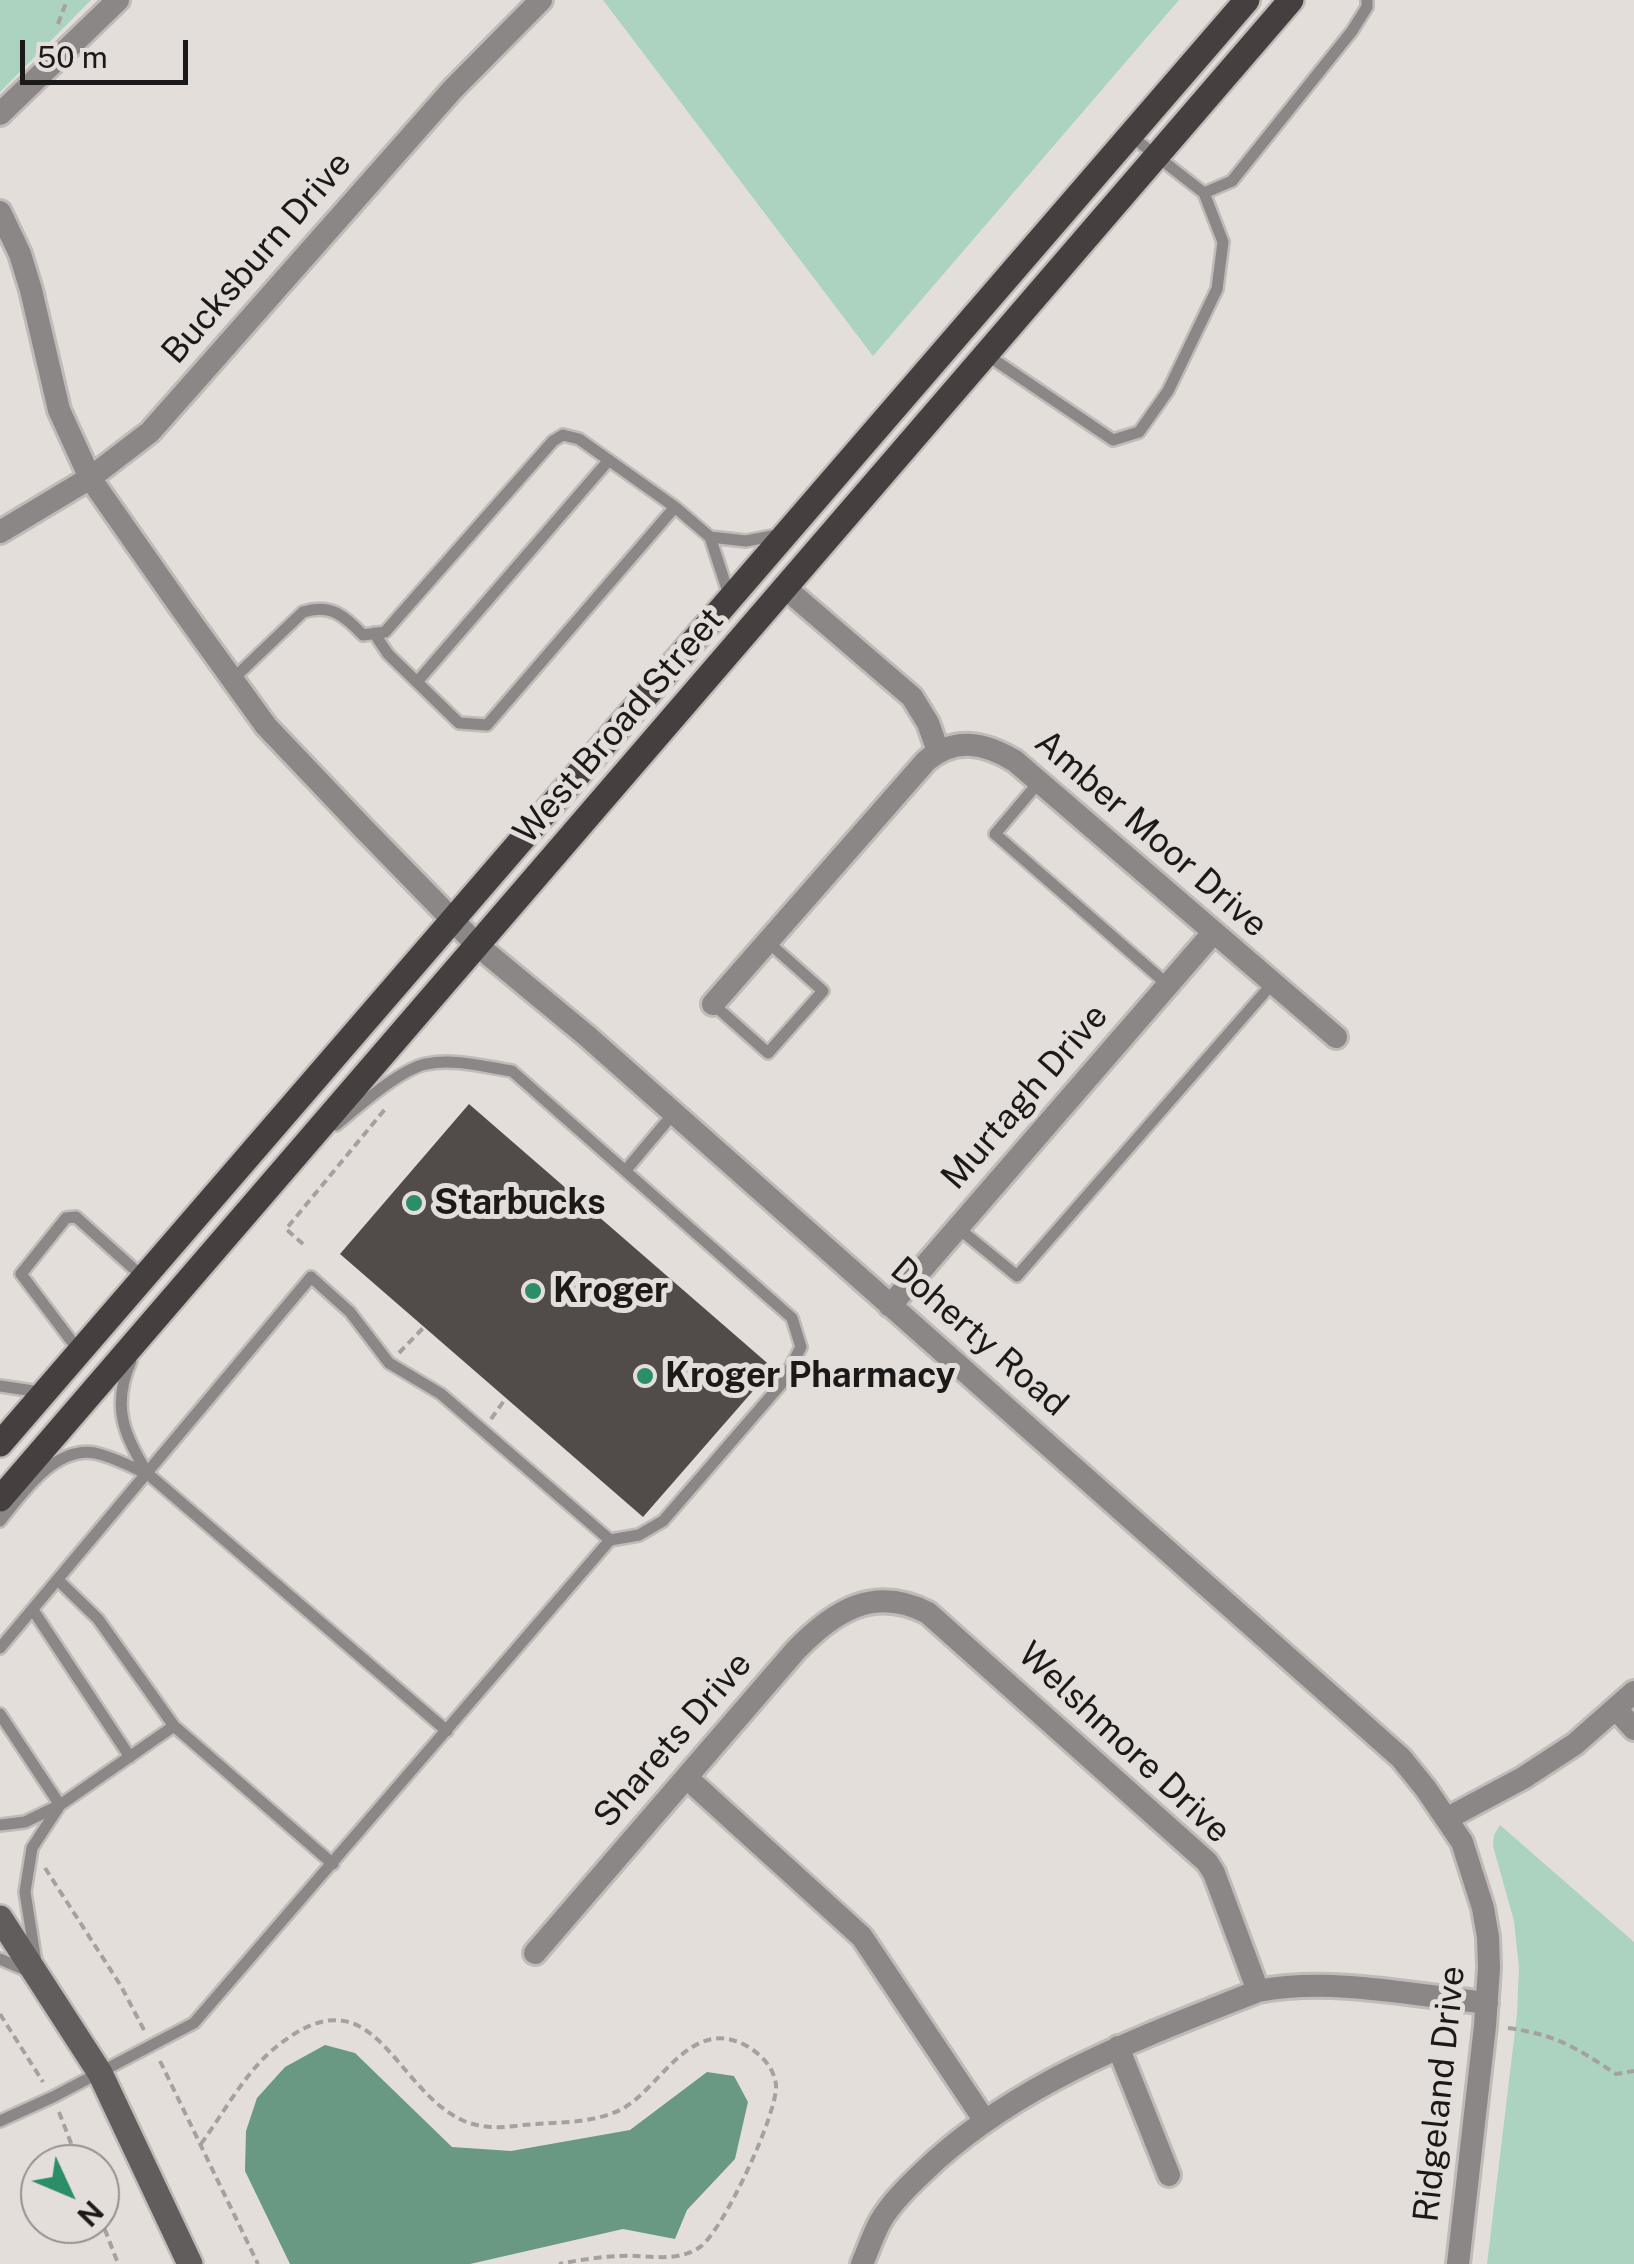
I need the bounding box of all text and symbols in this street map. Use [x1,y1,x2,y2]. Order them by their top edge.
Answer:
scale bar [25,20,192,82]
text: 50 m [37,39,108,75]
street label: Bucksburn Drive [154,143,360,373]
street label: West Broad Street [505,600,733,852]
street label: Amber Moor Drive [1026,722,1276,946]
street label: Murtagh Drive [933,996,1117,1198]
place label: Starbucks [434,1182,606,1224]
marker: Starbucks [403,1192,425,1214]
street label: Doherty Road [882,1249,1076,1425]
place label: Kroger [553,1270,669,1312]
marker: Kroger [522,1280,544,1302]
place label: Kroger Pharmacy [665,1355,956,1397]
marker: Kroger Pharmacy [634,1365,656,1387]
street label: Welshmore Drive [1009,1634,1239,1852]
street label: Sharets Drive [585,1644,761,1836]
street label: Ridgeland Drive [1406,1964,1474,2224]
north arrow [20,2144,120,2244]
text: N [71,2194,110,2233]

